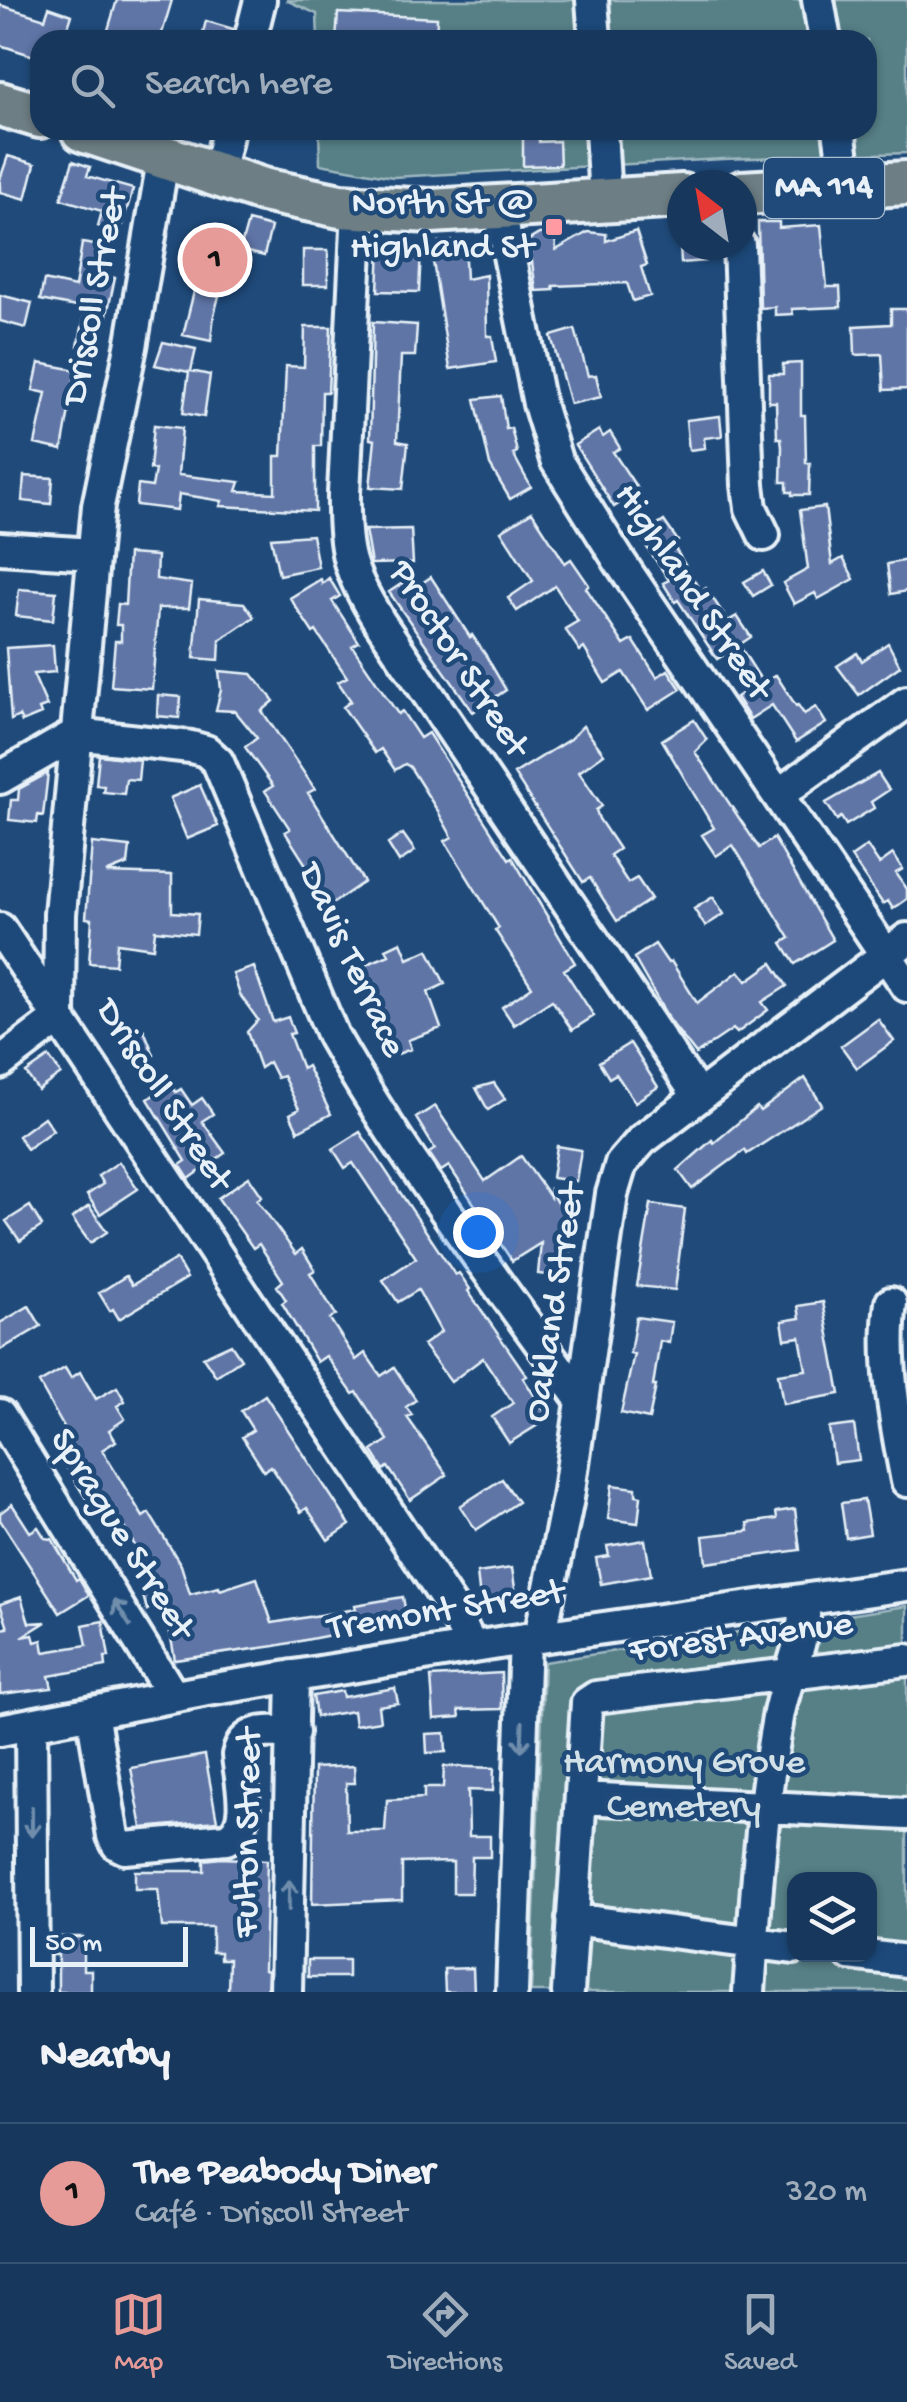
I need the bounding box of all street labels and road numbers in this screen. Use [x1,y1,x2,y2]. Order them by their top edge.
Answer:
road number: MA 114 [764,158,884,218]
street label: Driscoll Street [54,181,140,412]
street label: Highland Street [602,476,782,713]
street label: Proctor Street [376,552,539,770]
street label: Davis Terrace [285,854,414,1065]
street label: Driscoll Street [82,989,242,1203]
street label: Oakland Street [516,1177,598,1425]
street label: Sprague Street [38,1421,204,1651]
street label: Tremont Street [323,1571,571,1653]
street label: Forest Avenue [626,1603,856,1675]
street label: Fulton Street [226,1725,274,1939]

